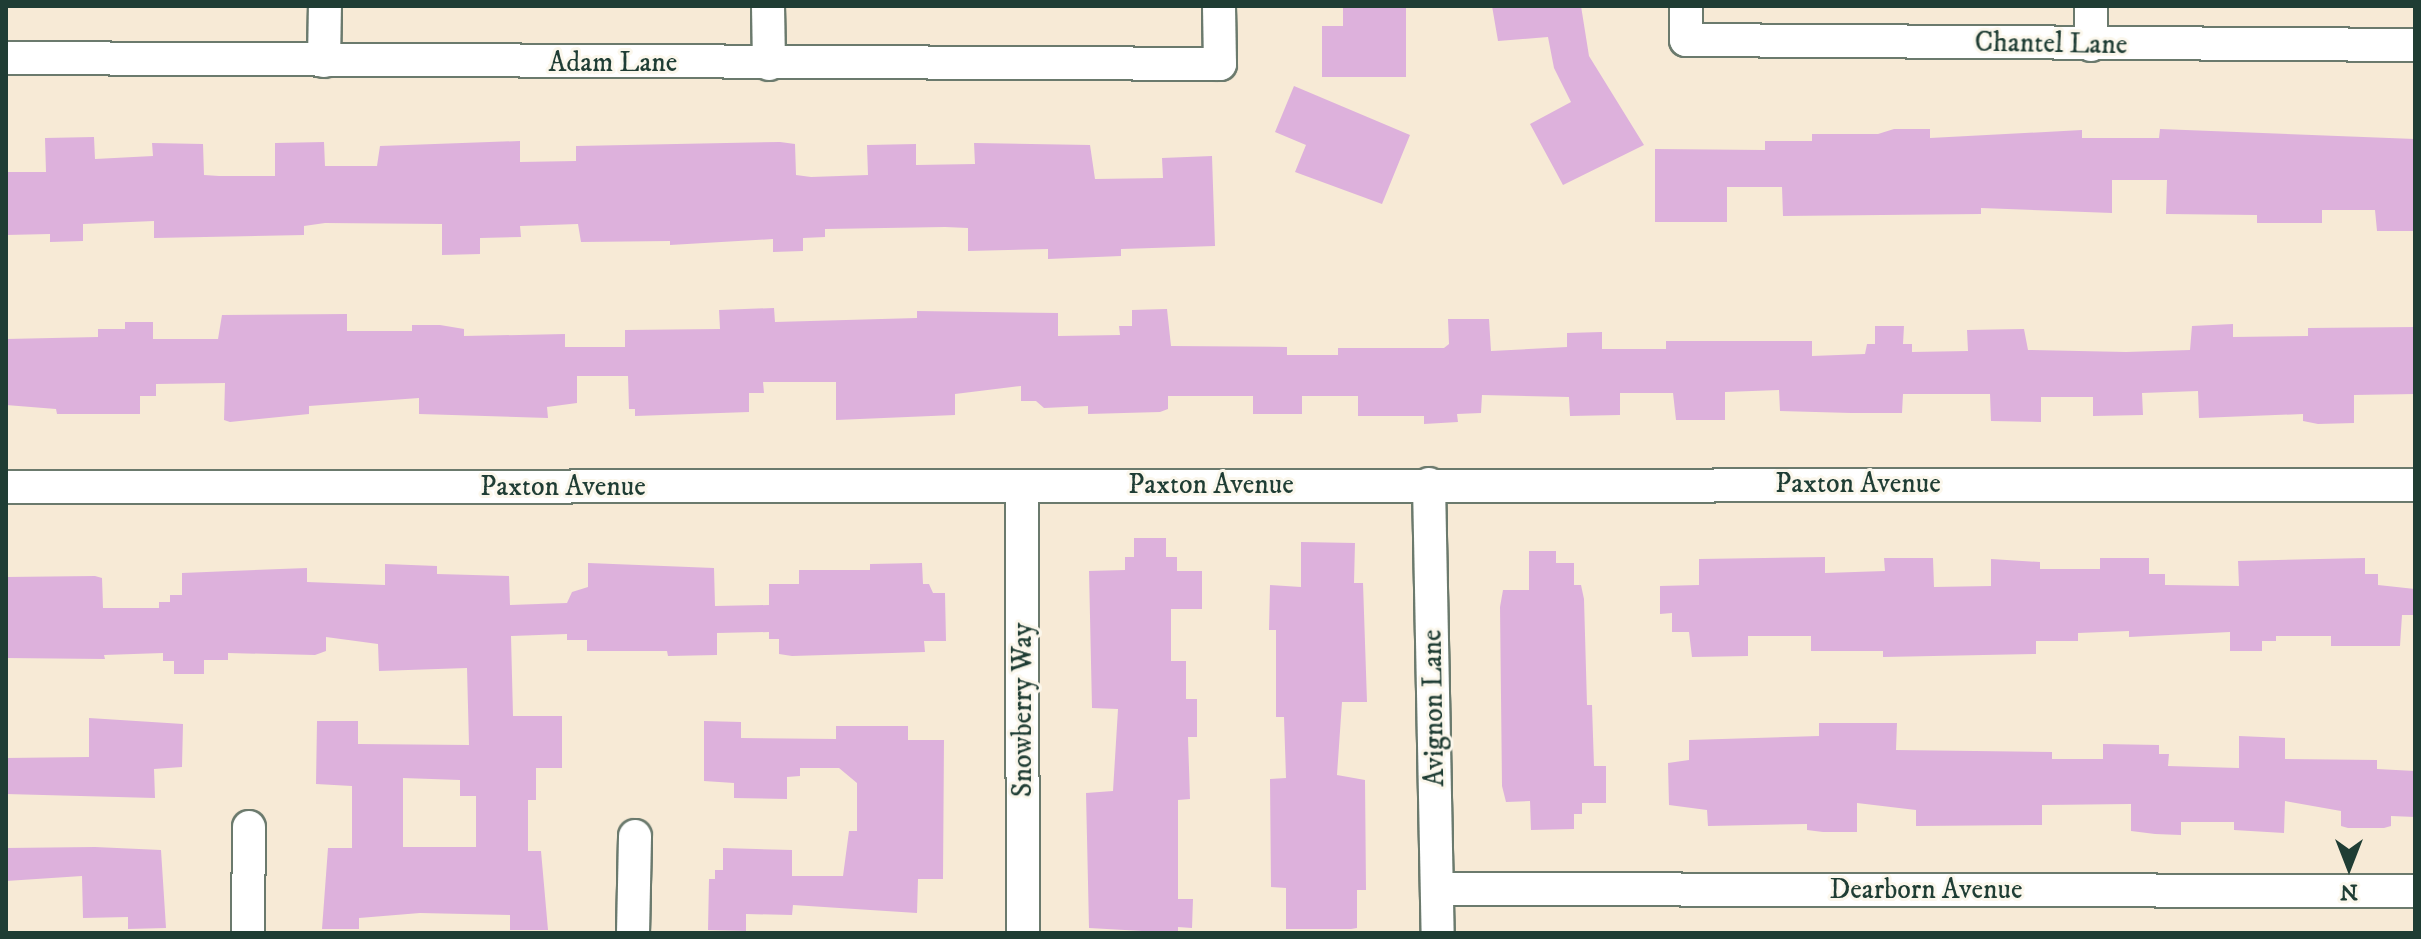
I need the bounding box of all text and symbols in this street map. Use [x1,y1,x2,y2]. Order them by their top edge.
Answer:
street label: Chantel Lane [1974,26,2128,62]
street label: Adam Lane [549,46,677,80]
street label: Paxton Avenue [1775,467,1941,501]
street label: Paxton Avenue [1128,468,1294,502]
street label: Paxton Avenue [480,470,646,504]
street label: Snowberry Way [1006,623,1040,797]
street label: Avignon Lane [1416,629,1452,787]
north arrow [2309,827,2389,907]
street label: Dearborn Avenue [1829,873,2023,907]
text: N [2340,878,2358,905]

